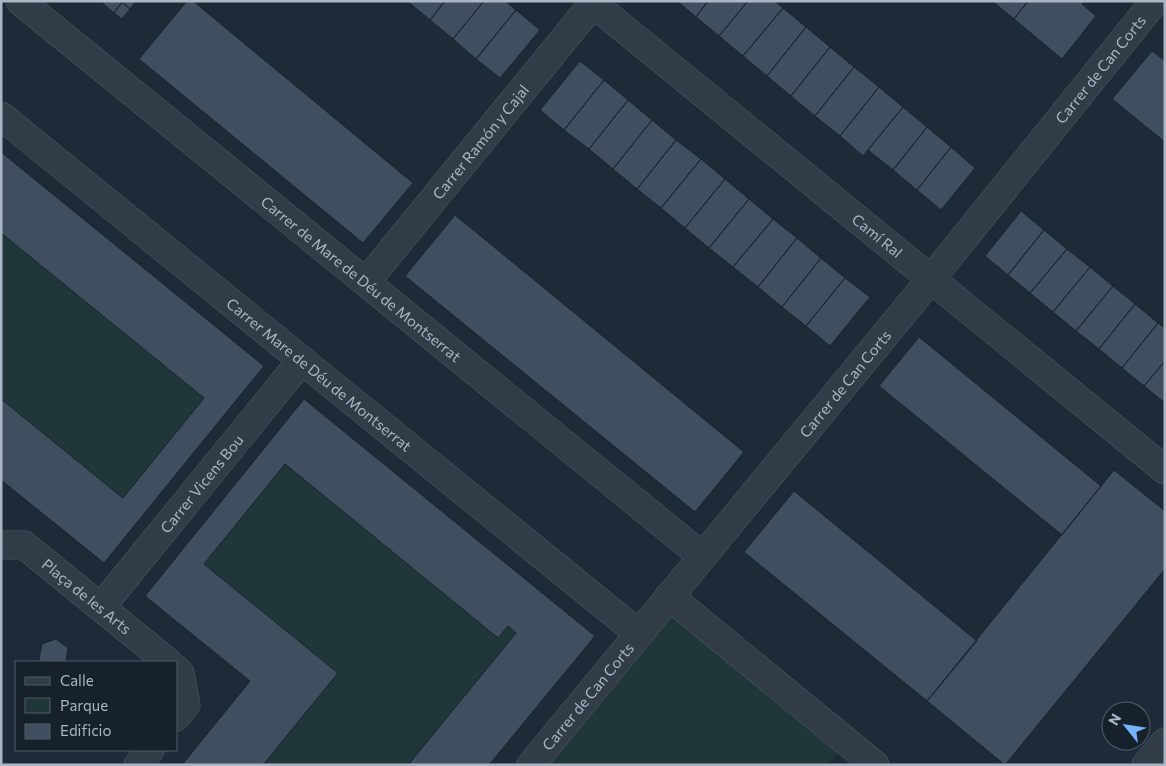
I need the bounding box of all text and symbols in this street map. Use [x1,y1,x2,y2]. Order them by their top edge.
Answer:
street label: Carrer de Can Corts [1051,11,1149,127]
street label: Carrer Ramón y Cajal [428,81,532,203]
street label: Carrer de Mare de Déu de Montserrat [258,192,465,365]
street label: Camí Ral [849,210,906,261]
street label: Carrer Mare de Déu de Montserrat [223,294,416,455]
street label: Carrer de Can Corts [795,326,895,441]
street label: Carrer Vicens Bou [156,431,247,536]
street label: Plaça de les Arts [39,555,135,638]
street label: Carrer de Can Corts [538,639,637,754]
legend [15,661,178,751]
text: Calle [60,671,94,689]
text: Parque [60,696,108,714]
north arrow [1101,701,1151,751]
text: N [1104,710,1124,728]
text: Edificio [60,721,111,739]

